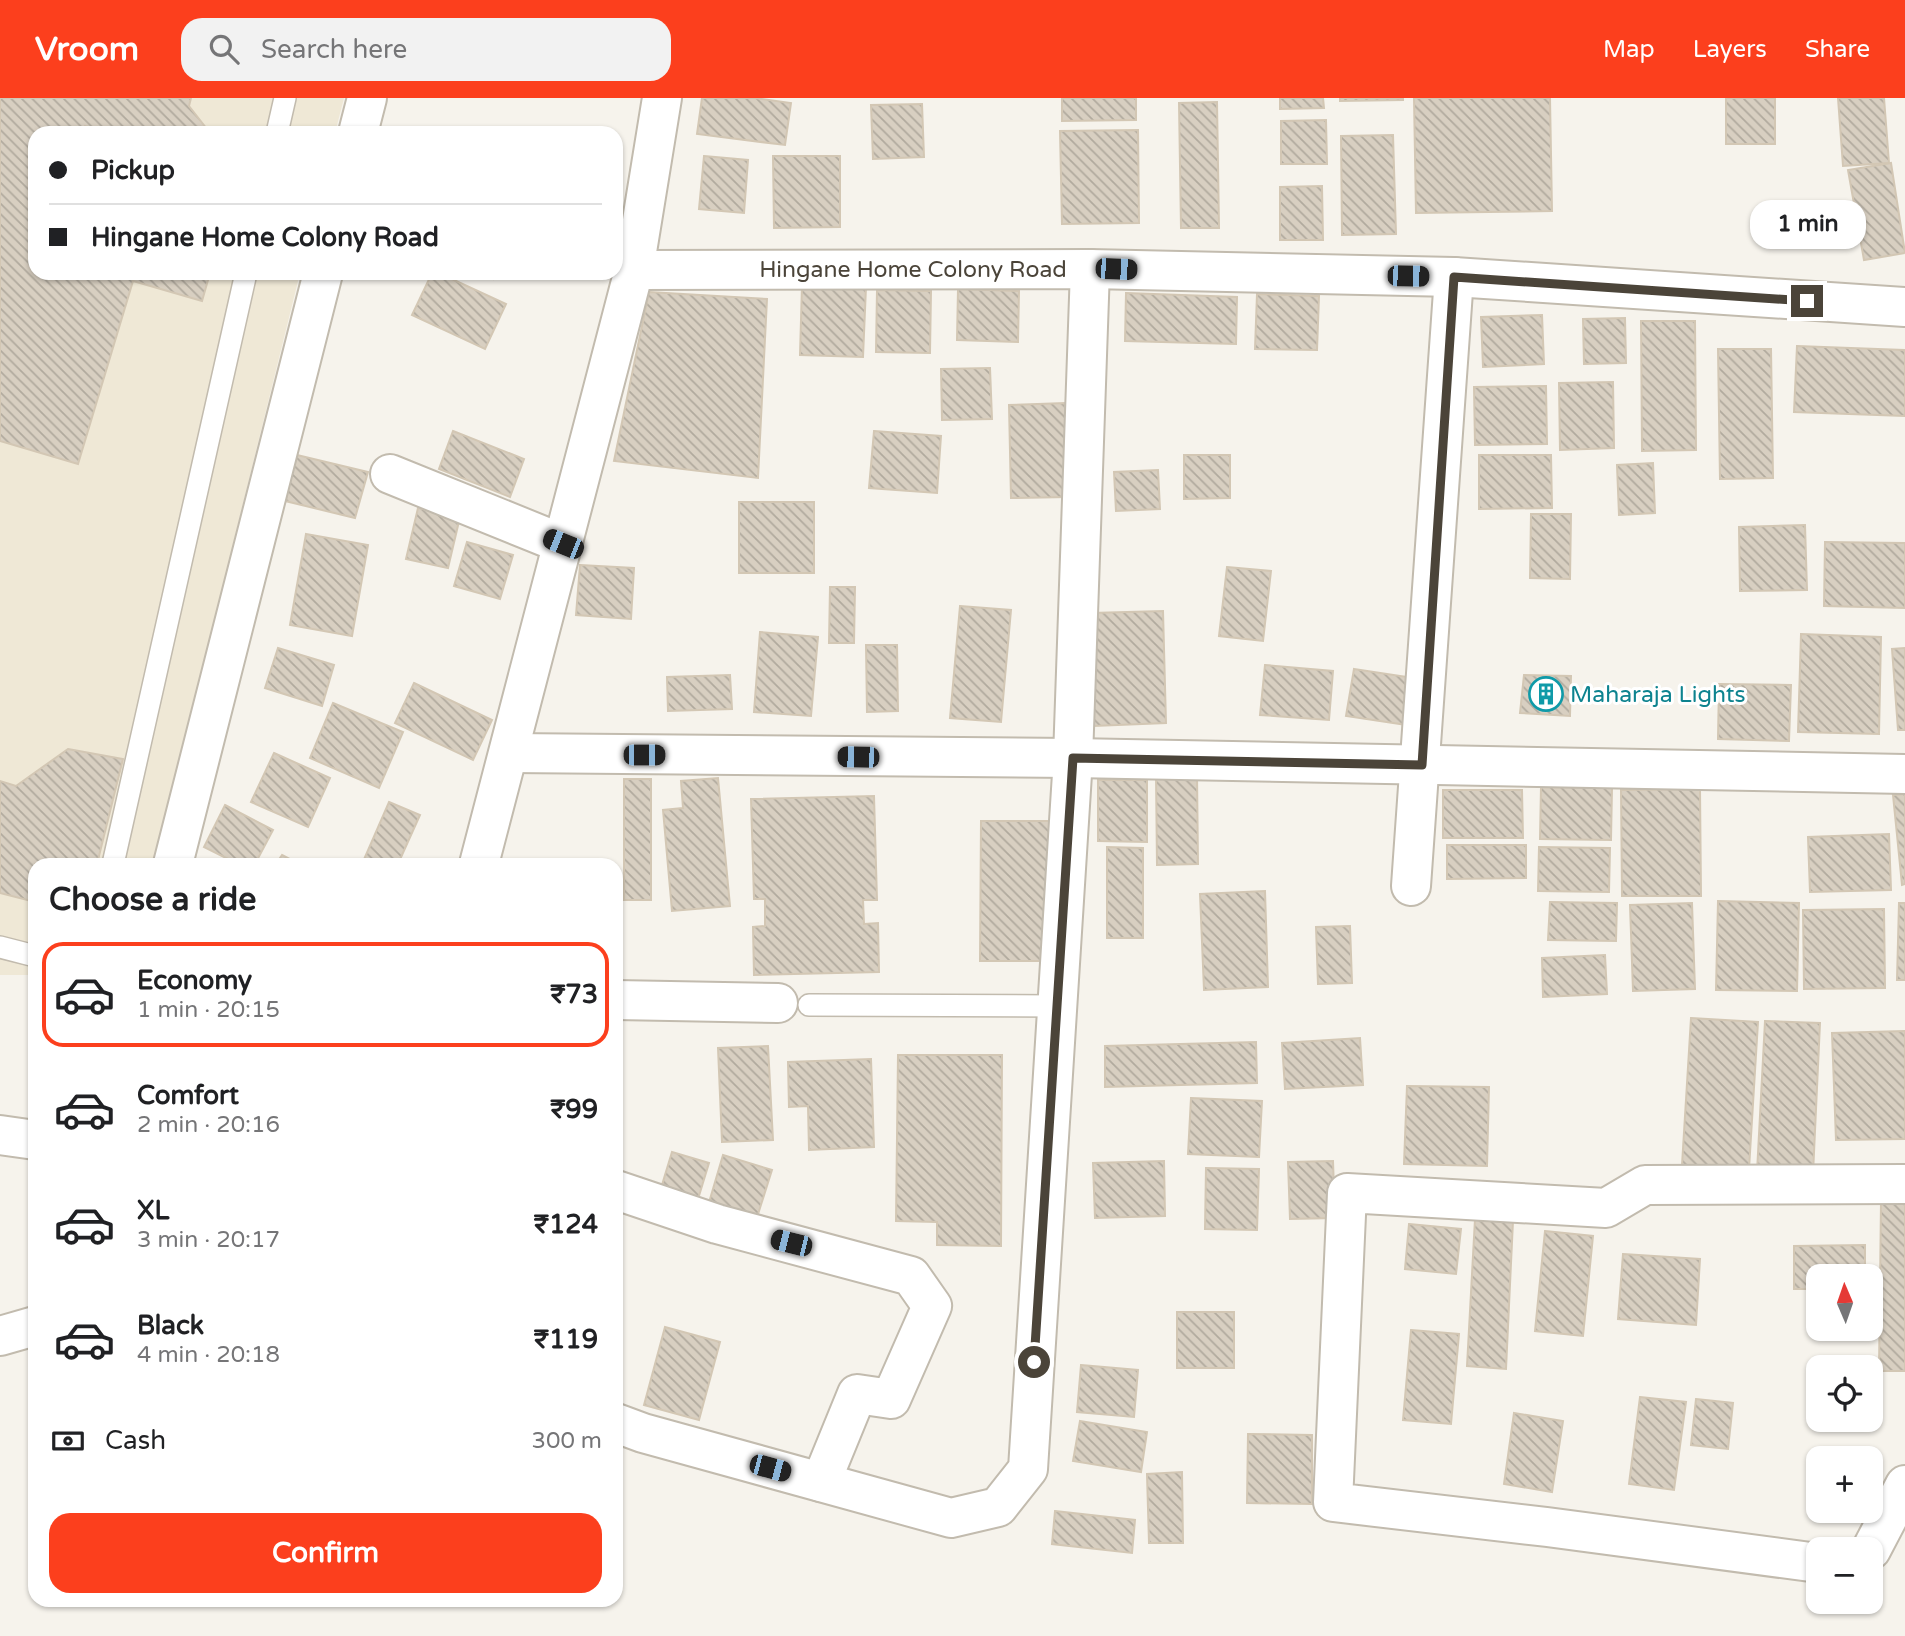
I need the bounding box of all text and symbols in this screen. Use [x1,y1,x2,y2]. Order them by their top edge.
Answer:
search box [181,18,671,81]
text: Vroom [35,30,139,69]
icon: search [205,30,243,68]
text: Search here [261,34,407,65]
text: Map [1603,35,1655,64]
text: Layers [1693,35,1767,64]
text: Share [1805,35,1870,64]
text: Pickup [91,155,175,186]
callout: 1 min [1749,200,1865,248]
text: 1 min [1777,210,1839,238]
text: Hingane Home Colony Road [91,222,439,253]
street label: Hingane Home Colony Road [759,256,1067,284]
car [1095,258,1138,280]
car [1387,265,1430,287]
route end [1791,285,1823,317]
car [540,526,587,562]
building icon: Maharaja Lights [1527,675,1565,713]
place label: Maharaja Lights [1570,681,1746,709]
car [624,745,666,766]
car [837,746,880,768]
text: Choose a ride [49,881,256,919]
icon: car [53,963,116,1026]
text: Economy [137,965,252,996]
text: ₹73 [550,979,598,1010]
text: 1 min · 20:15 [137,996,280,1024]
icon: car [53,1078,116,1141]
text: Comfort [137,1080,239,1111]
text: ₹99 [550,1094,598,1125]
text: 2 min · 20:16 [137,1111,280,1139]
icon: car [53,1193,116,1256]
text: XL [137,1195,169,1226]
text: ₹124 [534,1209,598,1240]
text: 3 min · 20:17 [137,1226,280,1254]
car [769,1228,814,1258]
north arrow [1806,1264,1883,1340]
map controls [1806,1264,1883,1614]
icon: car [53,1308,116,1371]
text: Black [137,1310,204,1341]
text: ₹119 [534,1324,598,1355]
text: 4 min · 20:18 [137,1341,280,1369]
route start [1018,1346,1050,1378]
button: locate [1806,1355,1883,1432]
icon: cash [49,1422,87,1460]
text: Cash [105,1425,166,1456]
text: 300 m [532,1427,602,1455]
button: + [1806,1446,1883,1523]
car [747,1452,794,1484]
button: Confirm [49,1513,602,1593]
button: − [1806,1537,1883,1614]

